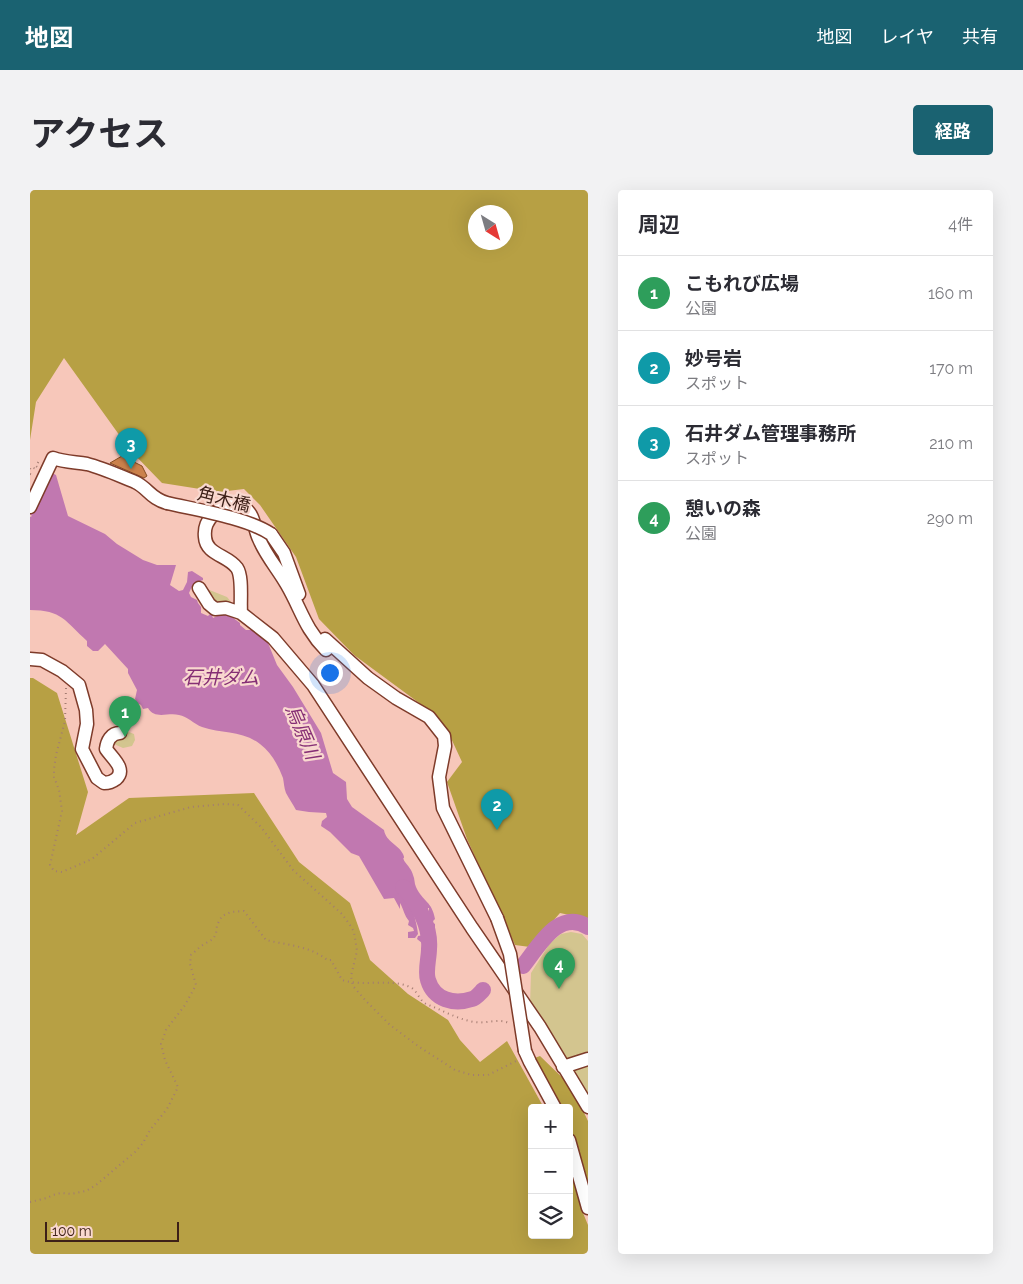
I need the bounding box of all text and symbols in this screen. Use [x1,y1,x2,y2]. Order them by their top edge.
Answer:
text: 地図 [25,23,73,52]
text: 地図 [817,26,853,47]
text: レイヤ [881,26,934,47]
text: 共有 [962,26,998,47]
button: 経路 [913,105,993,155]
text: アクセス [30,113,168,154]
north arrow [468,205,513,250]
text: 周辺 [638,212,680,237]
text: 4件 [948,215,973,234]
text: こもれび広場 [685,272,799,294]
text: 1 [650,284,658,303]
text: 160 m [928,284,973,303]
text: 公園 [685,299,717,318]
text: 妙号岩 [685,347,742,369]
text: 2 [649,359,659,378]
text: 170 m [929,359,973,378]
text: スポット [685,374,749,393]
text: 石井ダム管理事務所 [685,422,856,444]
pin: 3 [115,428,147,469]
text: 3 [650,434,658,453]
text: 210 m [929,434,973,453]
text: スポット [685,449,749,468]
street label: 角木橋 [195,482,253,516]
text: 憩いの森 [685,497,761,519]
text: 4 [649,509,659,528]
text: 290 m [927,509,973,528]
text: 公園 [685,524,717,543]
your location [317,660,343,686]
water label: 石井ダム [183,666,259,688]
pin: 1 [109,696,141,737]
water label: 烏原川 [282,701,325,764]
pin: 2 [481,789,513,830]
pin: 4 [543,948,575,989]
map controls [528,1104,573,1239]
button: + [528,1104,573,1149]
button: − [528,1149,573,1194]
button: layers [528,1194,573,1239]
scale bar [45,1219,179,1242]
text: 100 m [52,1223,92,1239]

